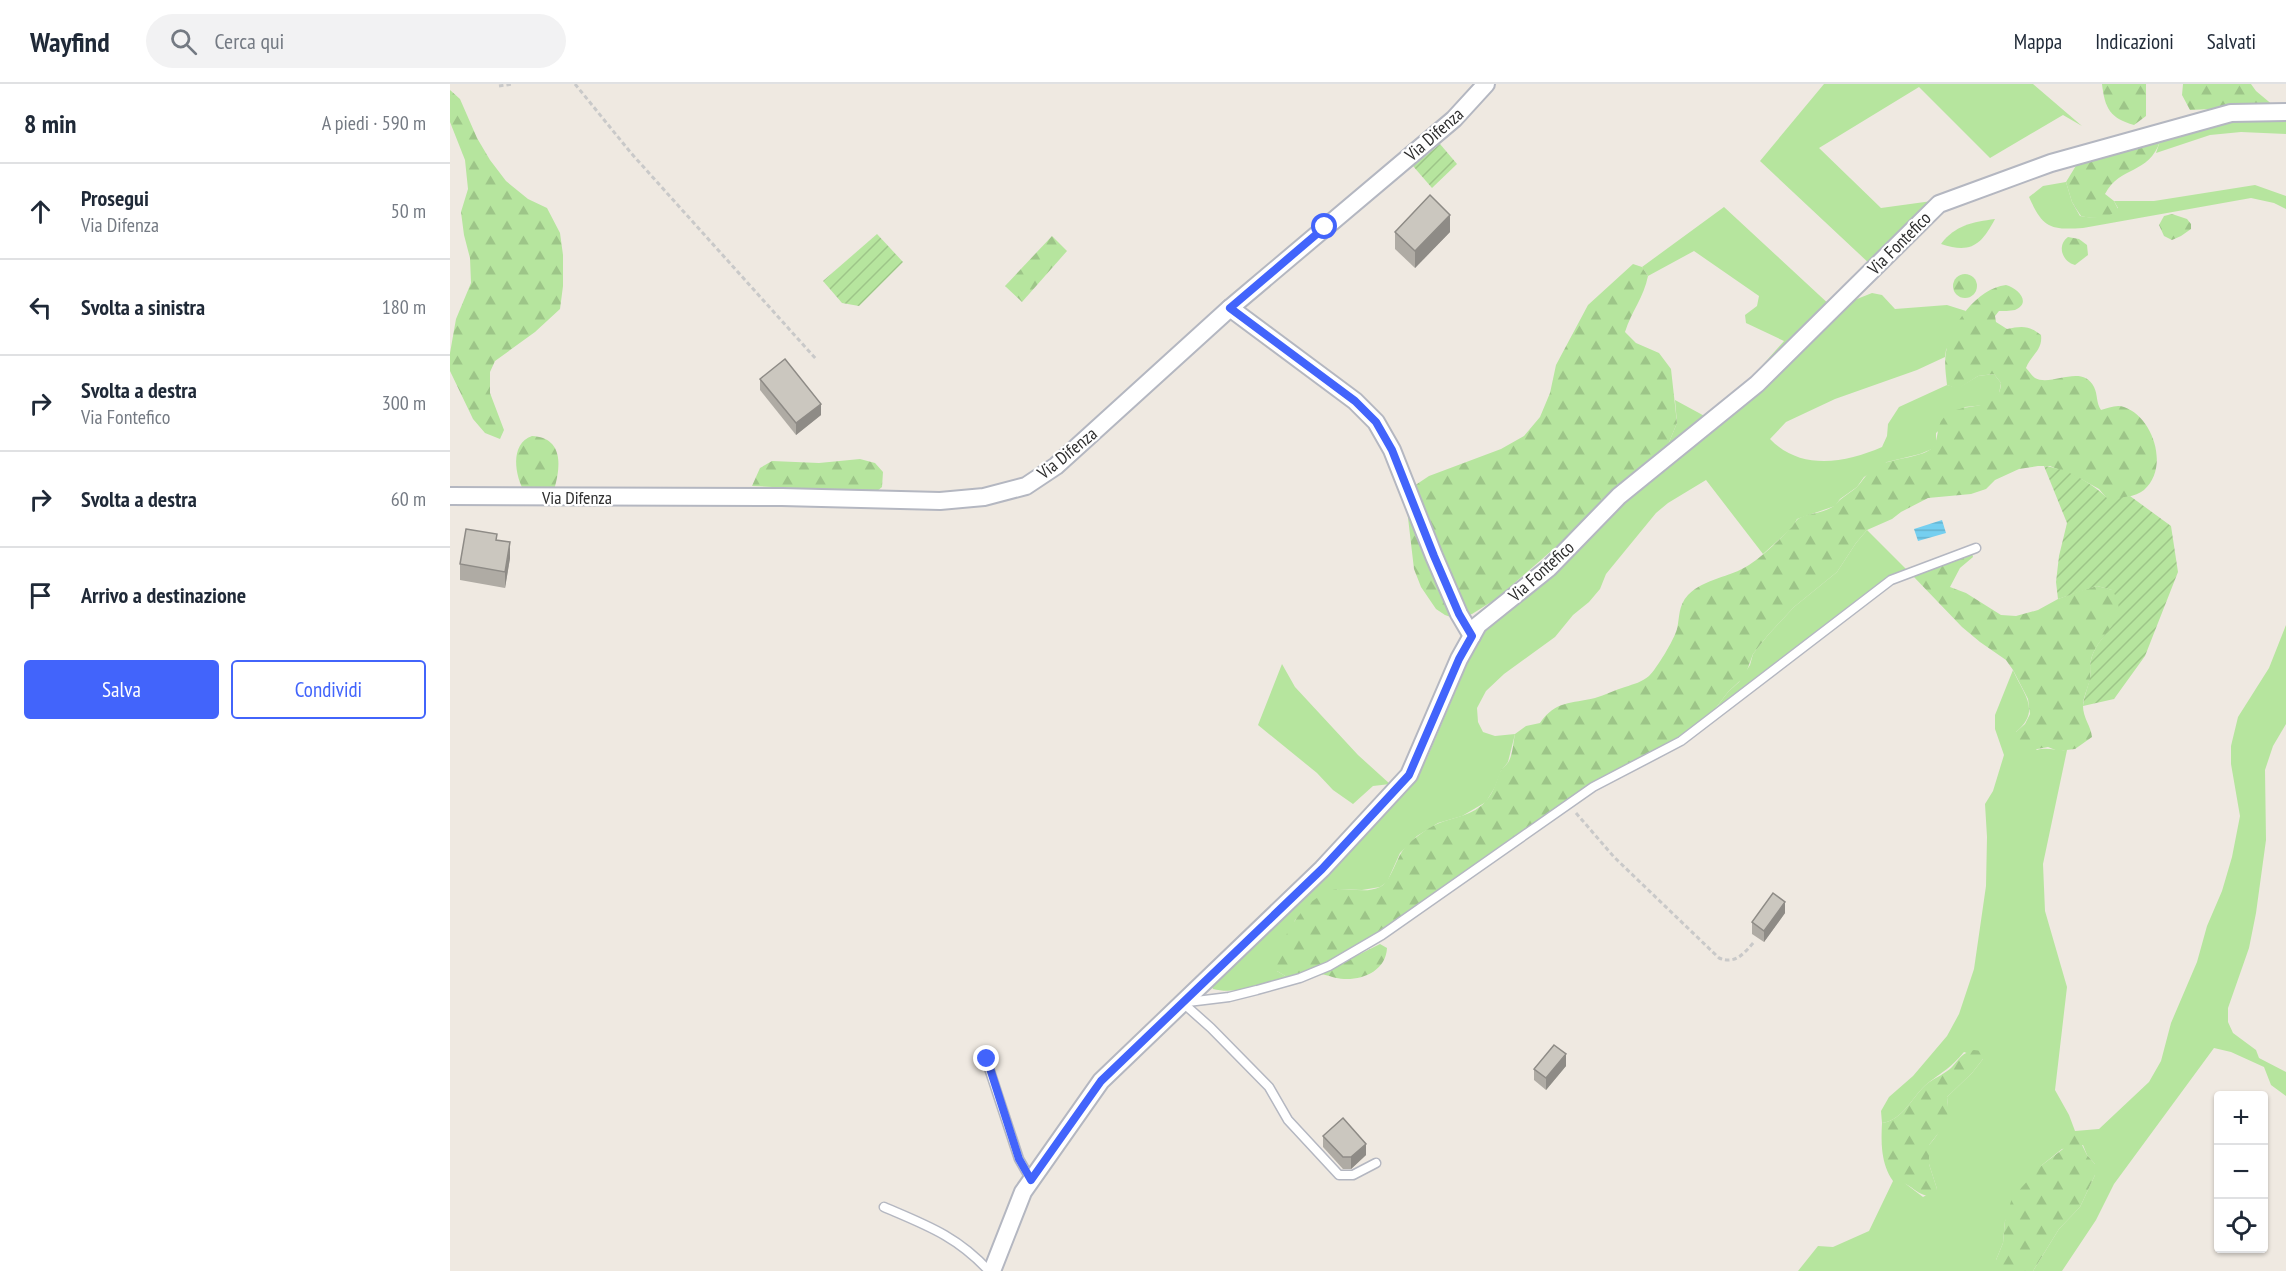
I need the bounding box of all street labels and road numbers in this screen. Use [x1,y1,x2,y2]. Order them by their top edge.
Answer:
street label: Via Difenza [1399,102,1468,166]
street label: Via Fontefico [1862,206,1936,280]
street label: Via Difenza [1032,422,1101,485]
street label: Via Difenza [541,486,612,509]
street label: Via Fontefico [1503,535,1579,607]

